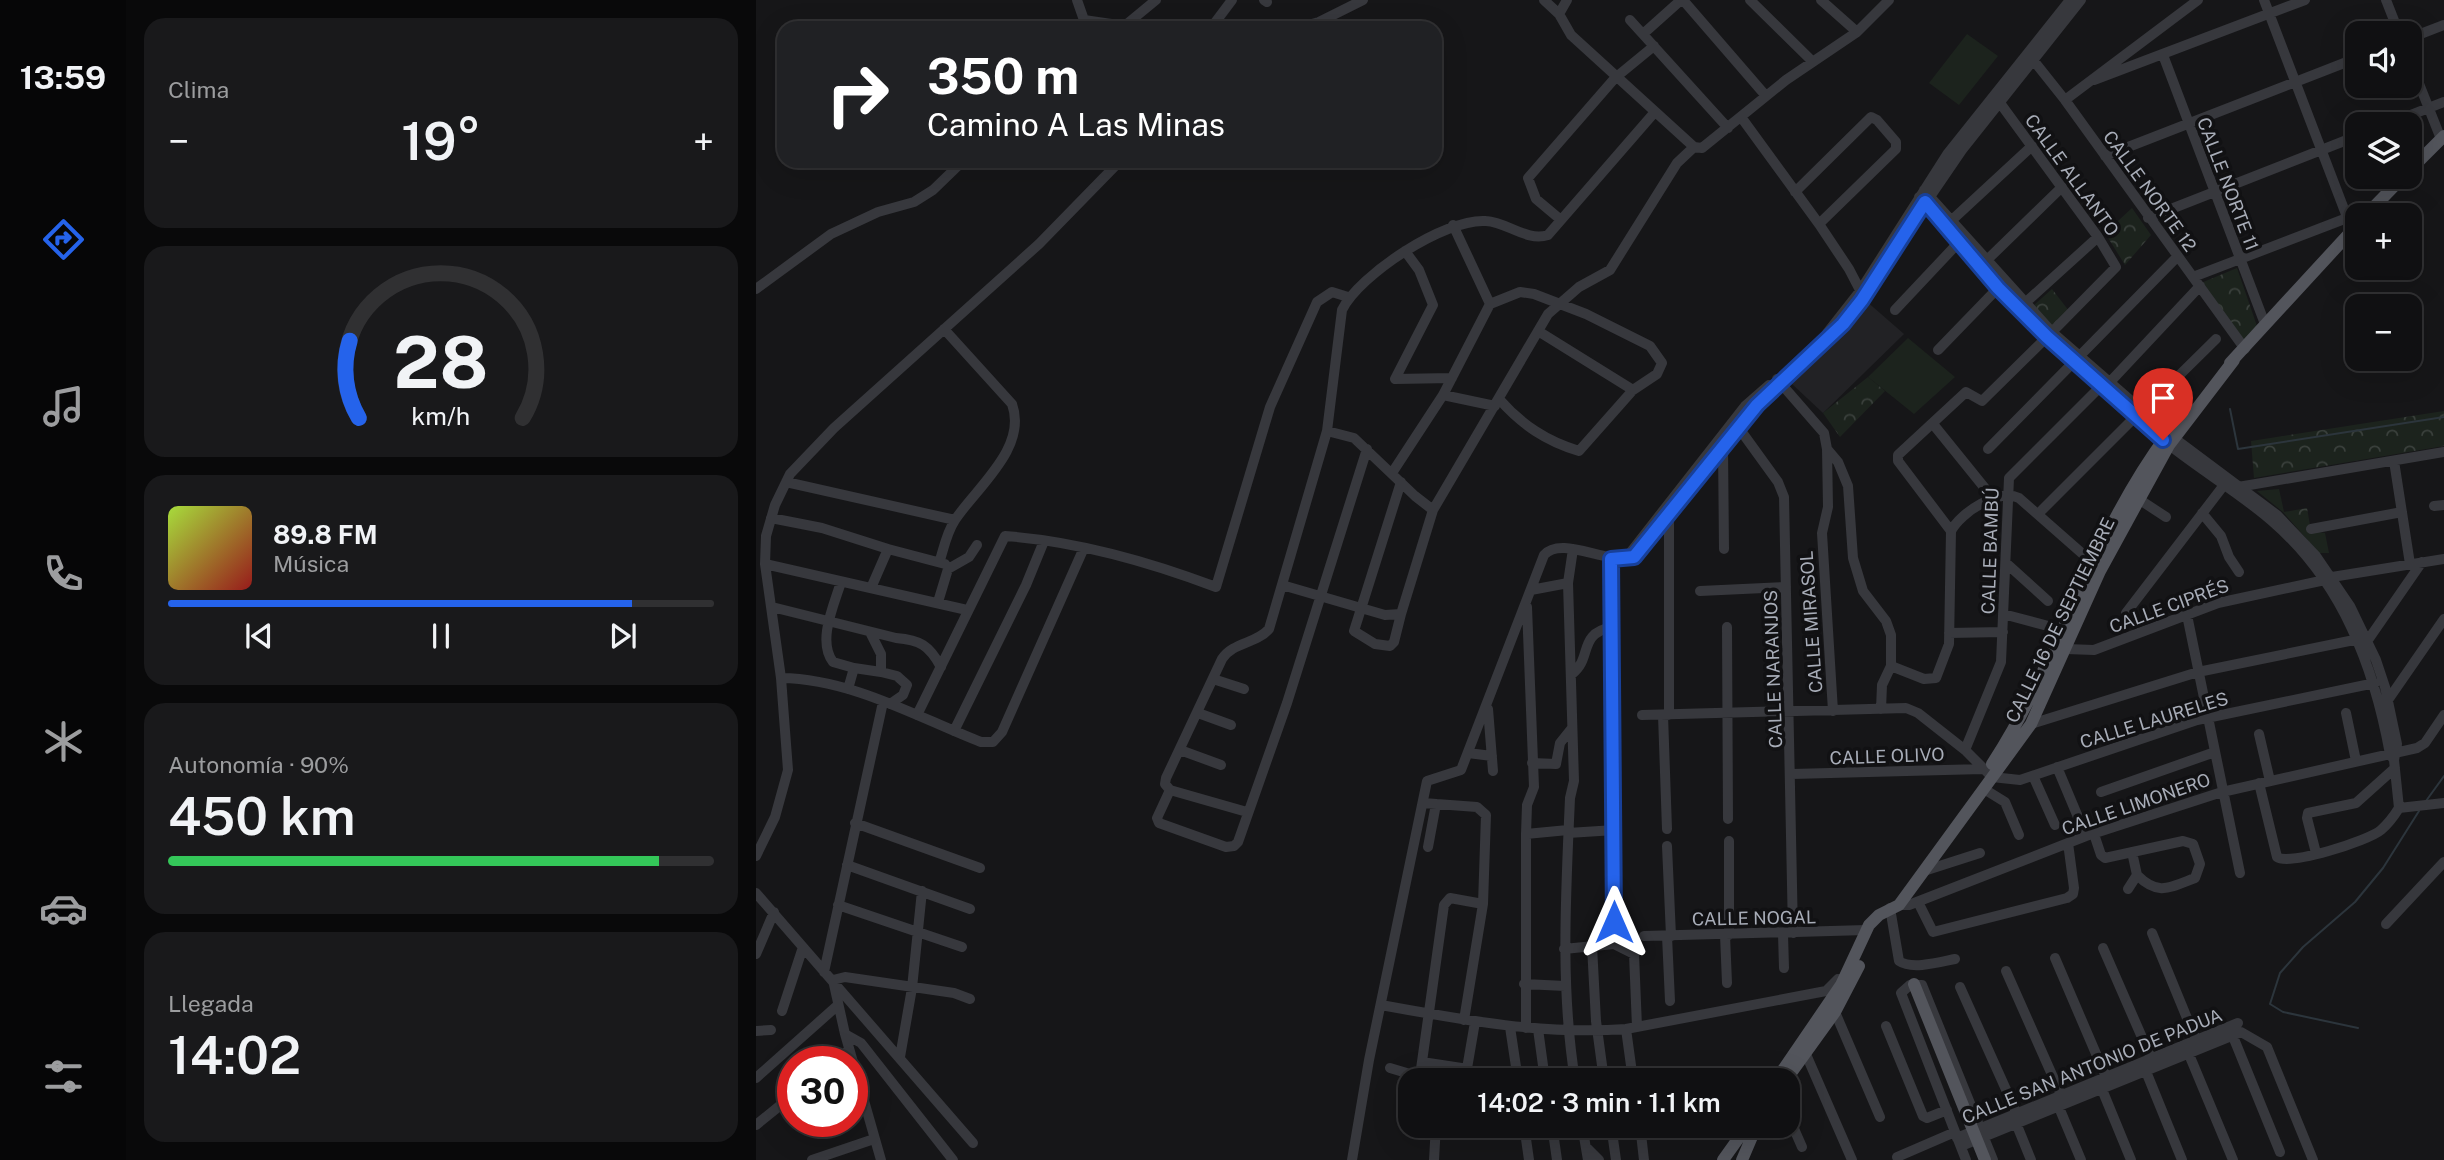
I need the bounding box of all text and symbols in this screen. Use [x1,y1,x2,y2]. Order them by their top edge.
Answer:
map controls [2345,21,2422,371]
button: sound [2345,21,2422,98]
text: 350 m [927,47,1079,105]
icon: right [812,49,903,140]
text: 13:59 [20,59,106,96]
text: Clima [168,76,229,103]
text: Camino A Las Minas [927,106,1225,143]
street label: CALLE ALLANTO [2021,110,2123,240]
text: 19° [401,111,481,172]
button: layers [2345,112,2422,189]
street label: CALLE NORTE 11 [2193,114,2263,254]
text: − [168,119,189,164]
text: + [693,119,714,164]
street label: CALLE NORTE 12 [2099,126,2201,256]
button: + [2345,203,2422,280]
icon: directions [39,215,88,264]
button: − [2345,294,2422,371]
text: 28 [393,319,489,404]
pin [2133,368,2193,440]
icon: arrive [2144,379,2182,417]
icon: music [39,382,88,431]
text: km/h [412,400,470,430]
street label: CALLE BAMBÚ [1976,487,2003,615]
street label: CALLE 16 DE SEPTIEMBRE [2001,514,2119,726]
text: 89.8 FM [273,519,378,550]
icon: phone [39,549,88,598]
text: Música [273,550,349,577]
street label: CALLE MIRASOL [1796,550,1826,694]
street label: CALLE CIPRÉS [2106,574,2232,637]
street label: CALLE NARANJOS [1760,589,1786,749]
icon: previous [240,617,278,655]
icon: pause [422,617,460,655]
icon: next [604,617,642,655]
street label: CALLE LAURELES [2077,687,2231,753]
icon: climate [39,717,88,766]
street label: CALLE OLIVO [1829,743,1945,769]
text: Autonomía · 90% [168,751,349,778]
street label: CALLE LIMONERO [2059,769,2213,839]
text: 450 km [168,786,356,847]
icon: car [39,884,88,933]
position arrow [1577,885,1651,959]
street label: CALLE NOGAL [1692,906,1816,930]
text: Llegada [168,990,254,1017]
street label: CALLE SAN ANTONIO DE PADUA [1959,1004,2225,1128]
text: 14:02 [168,1025,301,1086]
speed limit sign: 30 [777,1046,868,1137]
icon: filters [39,1052,88,1101]
text: 14:02 · 3 min · 1.1 km [1477,1087,1721,1118]

